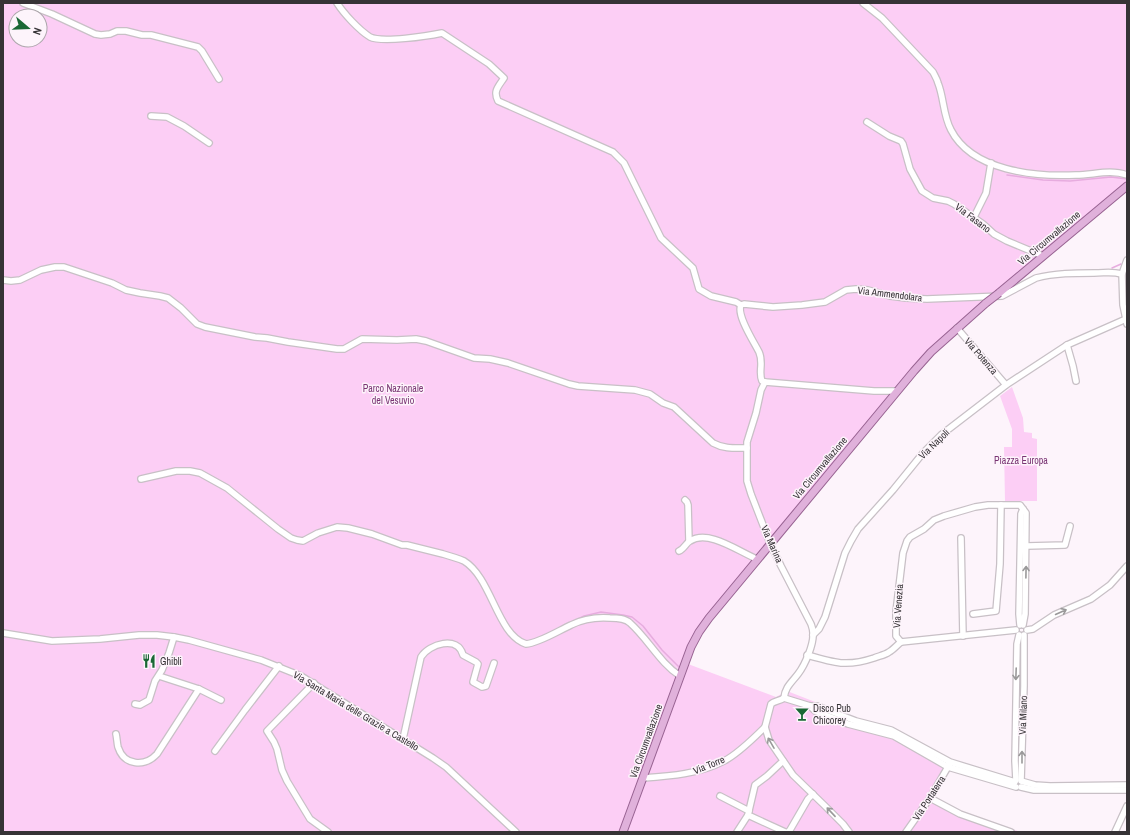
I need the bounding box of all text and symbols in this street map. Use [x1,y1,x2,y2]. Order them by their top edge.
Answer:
north arrow [8,8,48,48]
text: N [30,26,45,37]
street label: Via Fasano [953,200,994,236]
street label: Via Circumvallazione [1015,208,1083,268]
street label: Via Ammendolara [857,284,924,304]
street label: Via Potenza [961,335,1001,377]
park label: Parco Nazionale del Vesuvio [363,382,424,407]
street label: Via Napoli [916,426,952,462]
street label: Via Circumvallazione [790,434,850,502]
park label: Piazza Europa [994,454,1048,467]
street label: Via Marina [758,523,786,565]
one-way arrow [1022,566,1030,579]
street label: Via Venezia [890,583,906,628]
one-way arrow [1055,608,1067,615]
restaurant icon: Ghibli [141,653,157,669]
place label: Ghibli [160,655,182,668]
one-way arrow [1013,667,1020,680]
street label: Via Santa Maria delle Grazie a Castello [291,668,422,754]
street label: Via Milano [1016,695,1030,735]
street label: Via Circumvallazione [627,702,666,780]
place label: Disco Pub Chicorey [813,702,851,727]
bar icon: Disco Pub Chicorey [794,706,810,722]
one-way arrow [766,737,774,749]
one-way arrow [1018,751,1026,764]
street label: Via Torre [691,753,727,777]
street label: Via Portaterra [910,773,949,823]
one-way arrow [826,807,835,817]

